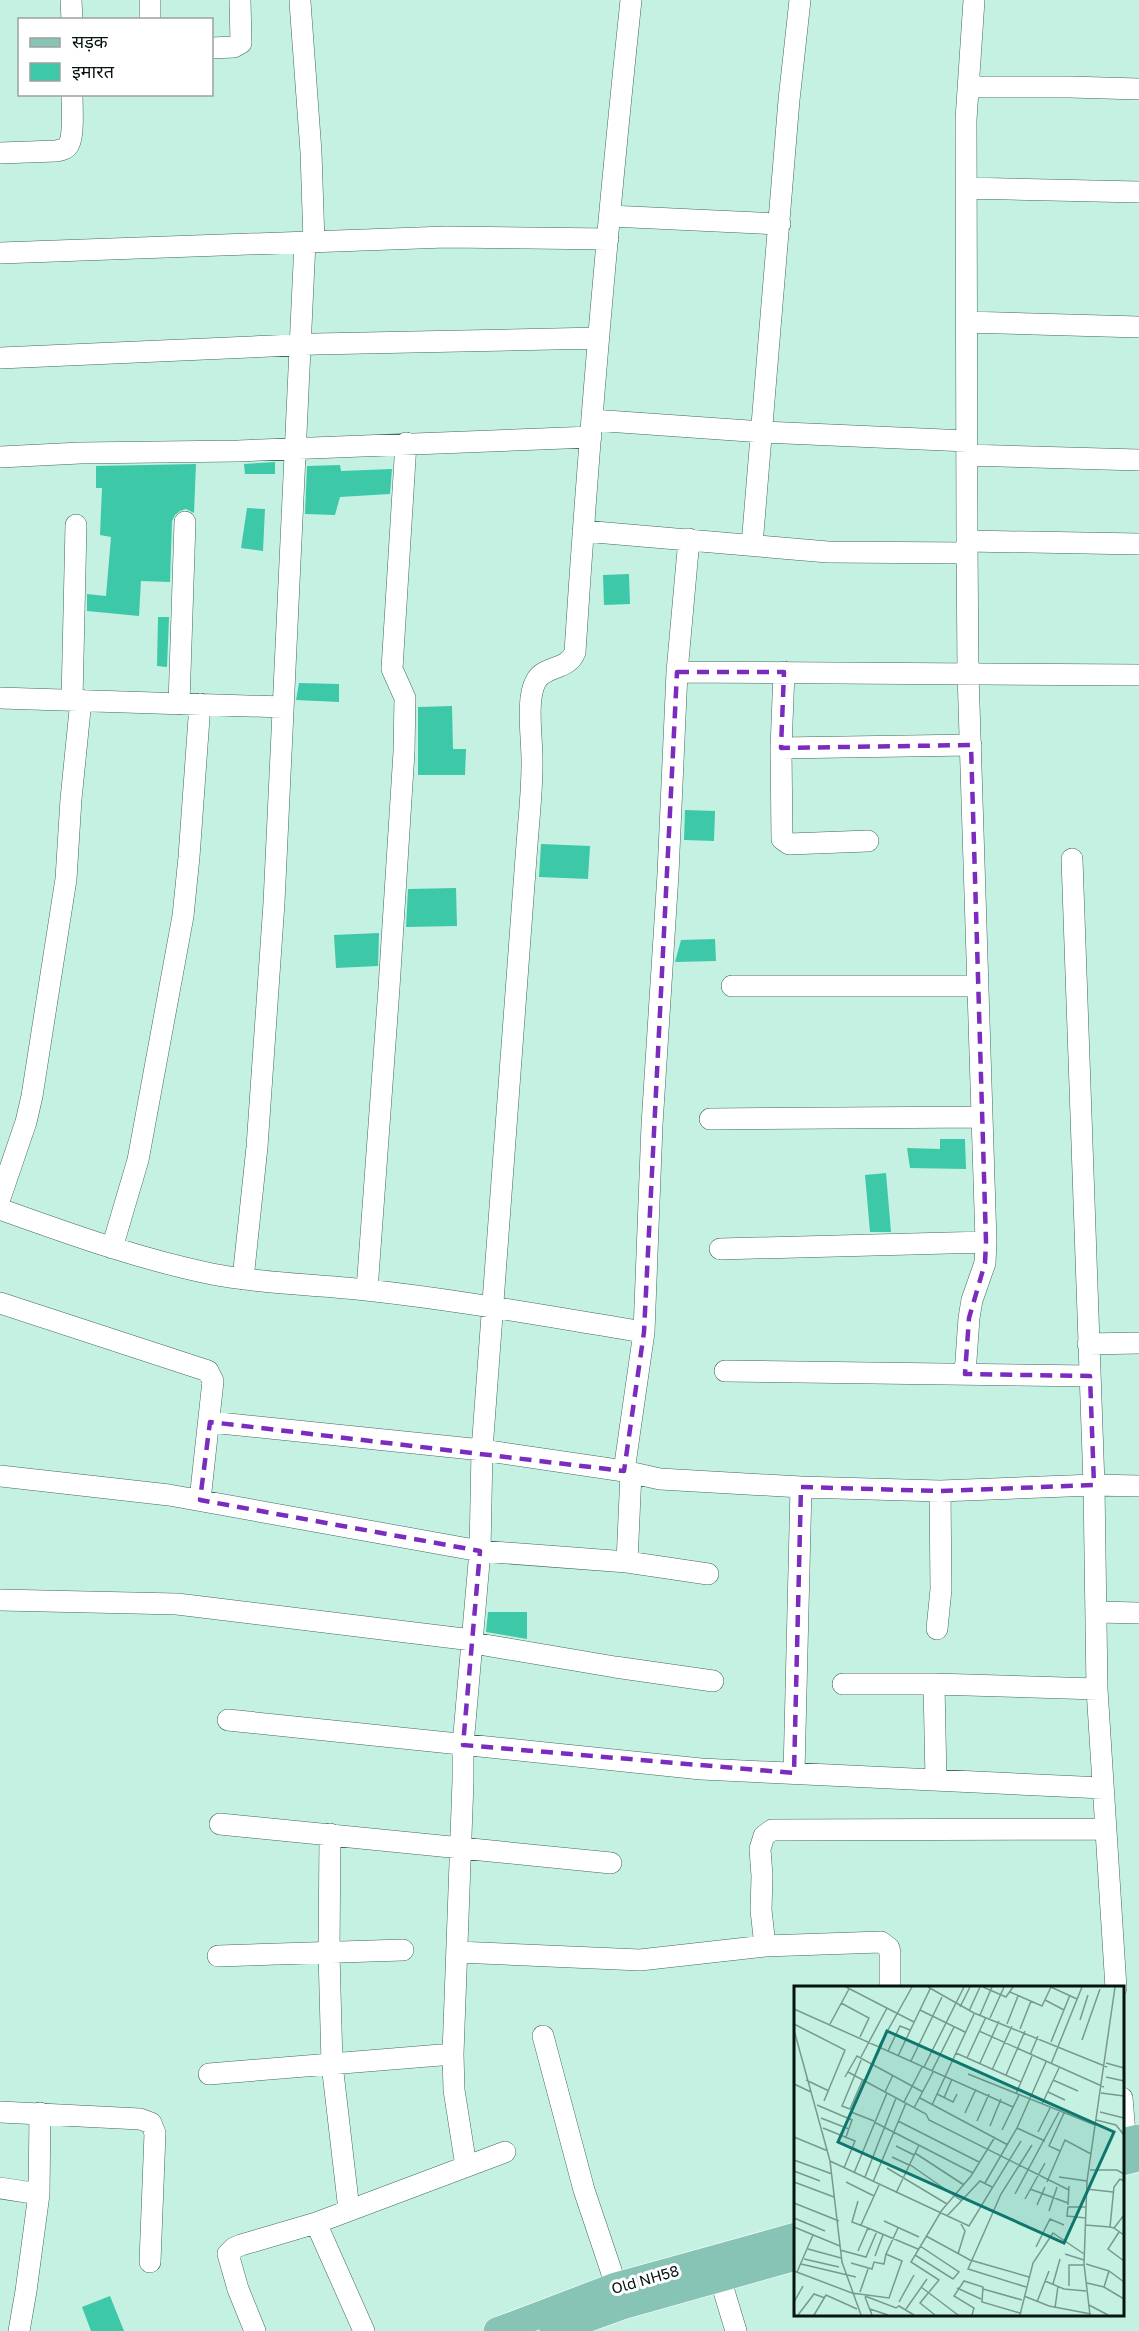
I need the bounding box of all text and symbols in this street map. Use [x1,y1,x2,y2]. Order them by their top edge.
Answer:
legend [18,18,213,96]
text: सड़क [72,30,109,52]
text: इमारत [72,60,115,82]
inset map [794,1986,1124,2316]
street label: Old NH58 [609,2261,681,2297]

